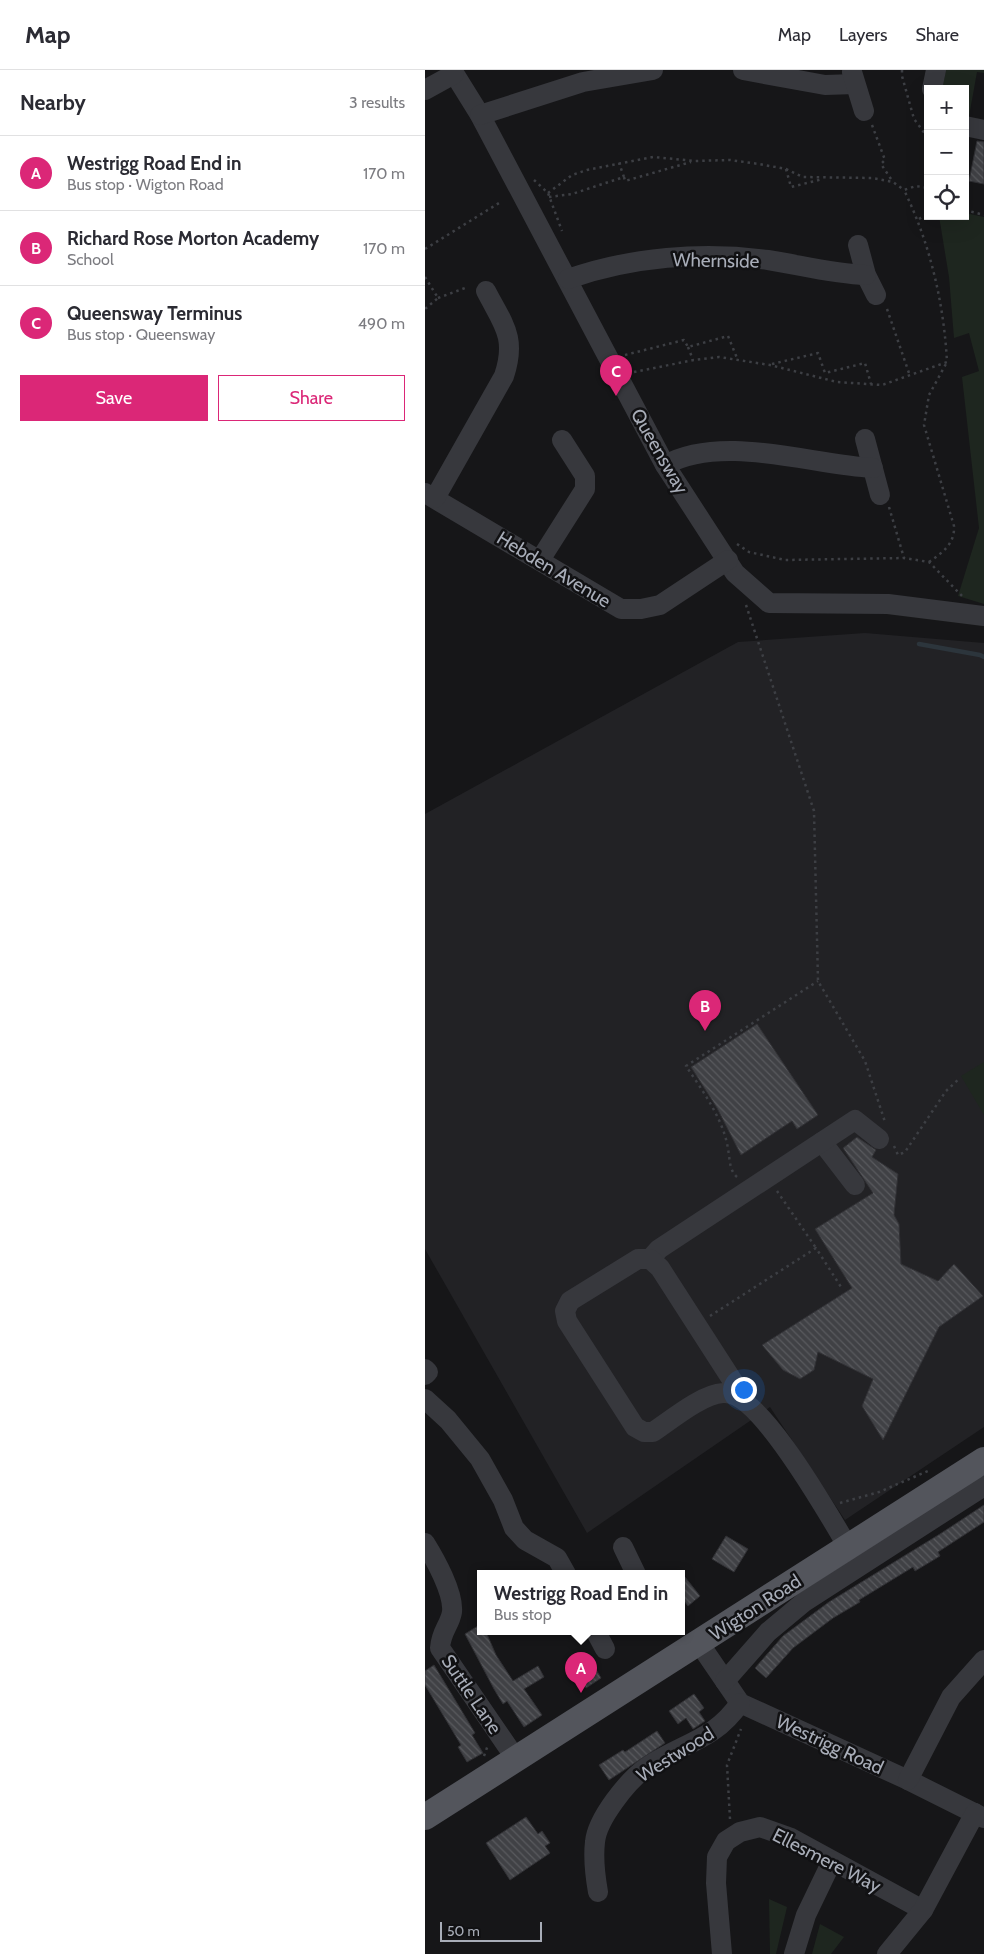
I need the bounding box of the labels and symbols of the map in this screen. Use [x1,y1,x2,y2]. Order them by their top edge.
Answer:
street label: Whernside [672,248,760,273]
pin: C [600,355,632,396]
street label: Queensway [626,405,693,498]
street label: Hebden Avenue [493,526,615,613]
pin: B [689,990,721,1031]
your location [731,1377,757,1403]
street label: Wigton Road [705,1569,805,1645]
street label: Suttle Lane [437,1650,507,1739]
pin: A [565,1652,597,1693]
street label: Westrigg Road [773,1710,887,1779]
street label: Westwood [633,1722,718,1787]
street label: Ellesmere Way [769,1823,885,1898]
scale bar [440,1919,543,1942]

